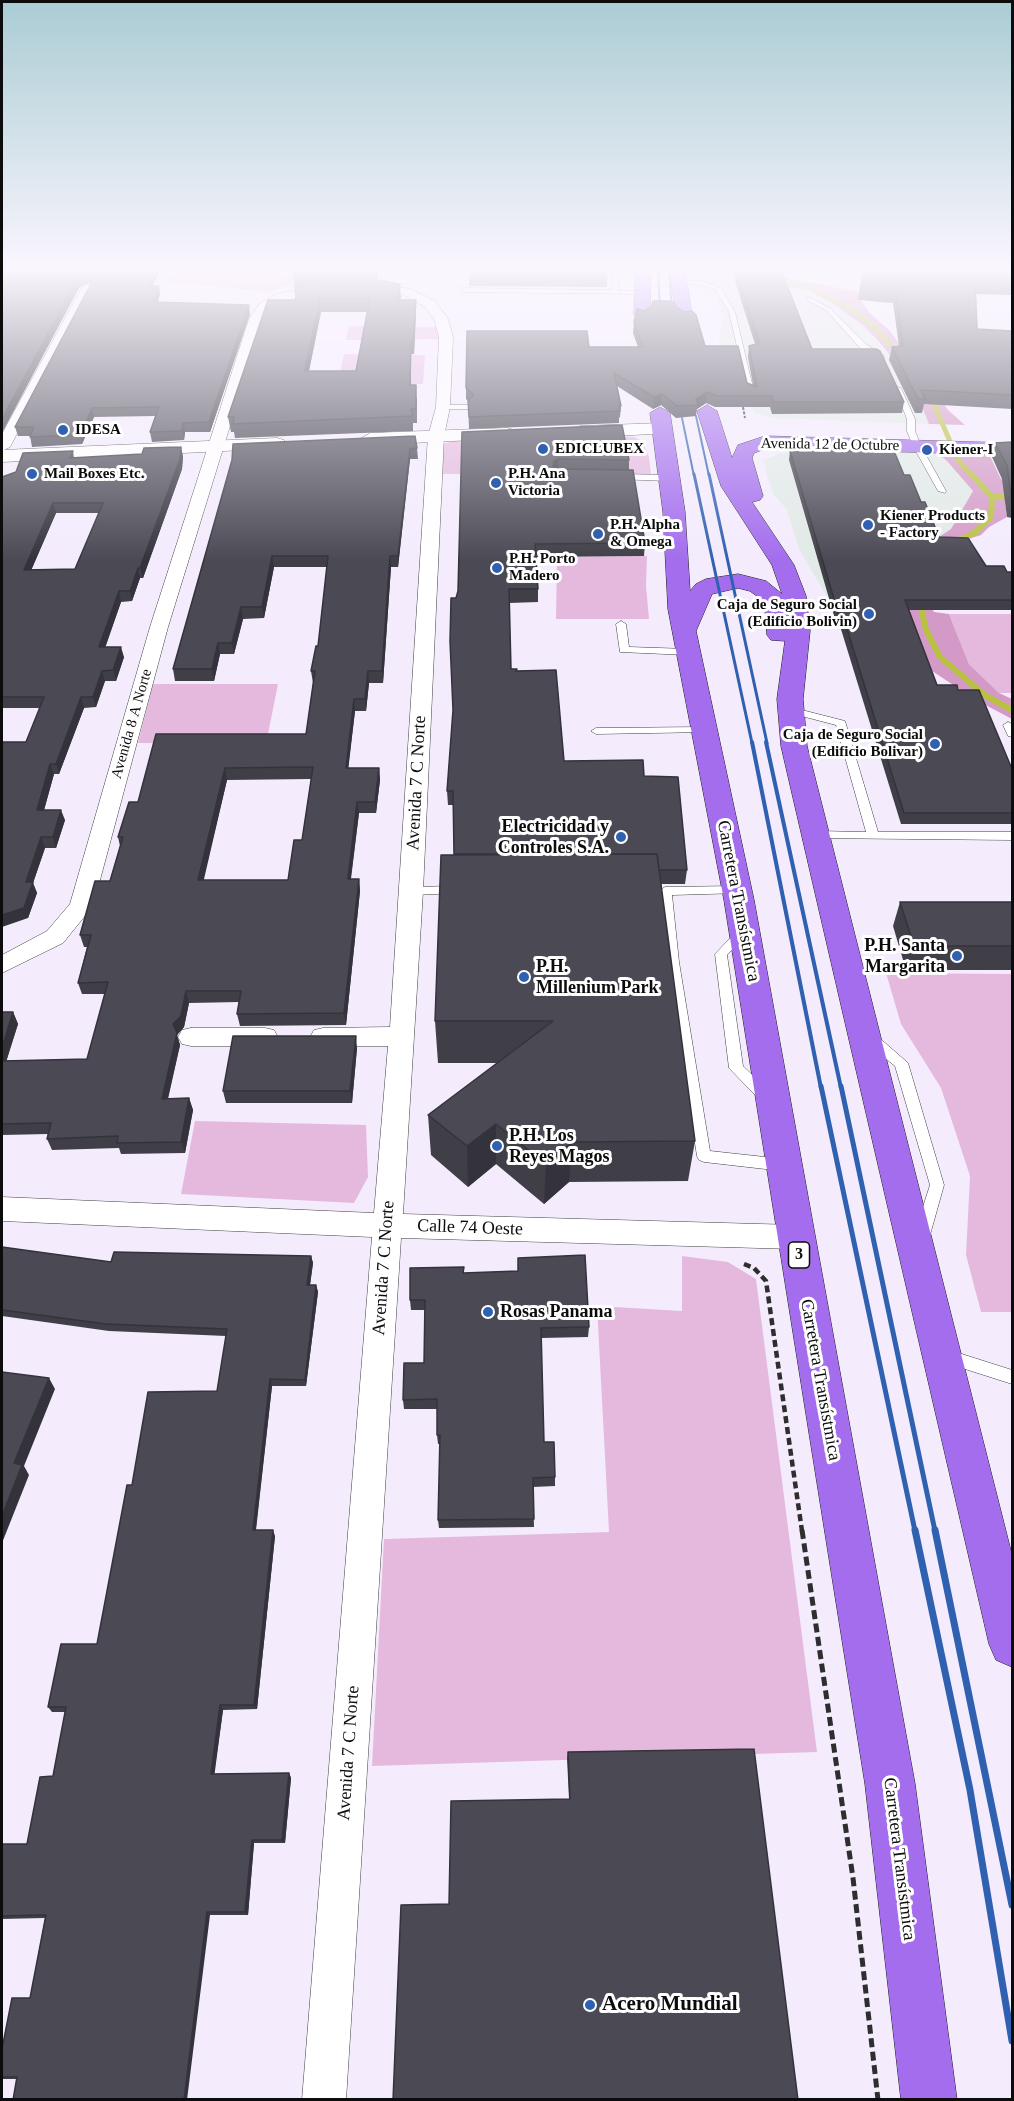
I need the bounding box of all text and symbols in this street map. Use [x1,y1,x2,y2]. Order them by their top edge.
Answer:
place label: IDESA [75,421,121,439]
marker: IDESA [56,423,70,437]
street label: Avenida 12 de Octubre [761,435,899,455]
place label: EDICLUBEX [555,440,644,458]
place label: Kiener-I [939,441,993,459]
marker: EDICLUBEX [536,442,550,456]
marker: Kiener-I [920,443,934,457]
place label: Mail Boxes Etc. [44,465,144,483]
place label: P.H. Ana Victoria [508,465,565,500]
marker: Mail Boxes Etc. [25,467,39,481]
marker: P.H. Ana Victoria [489,476,503,490]
place label: Kiener Products - Factory [880,507,985,542]
place label: P.H. Alpha & Omega [610,516,680,551]
marker: Kiener Products - Factory [861,518,875,532]
marker: P.H. Alpha & Omega [591,527,605,541]
place label: P.H. Porto Madero [509,550,576,585]
marker: P.H. Porto Madero [490,561,504,575]
place label: Caja de Seguro Social (Edificio Bolivin) [717,596,857,631]
marker: Caja de Seguro Social (Edificio Bolivin) [862,607,876,621]
street label: Avenida 8 A Norte [108,667,156,781]
street label: Avenida 7 C Norte [403,715,431,851]
place label: Caja de Seguro Social (Edificio Bolivar) [783,726,923,761]
marker: Caja de Seguro Social (Edificio Bolivar) [928,737,942,751]
place label: Electricidad y Controles S.A. [498,816,609,858]
street label: Carretera Transístmica [712,819,764,983]
marker: Electricidad y Controles S.A. [614,830,628,844]
place label: P.H. Santa Margarita [864,935,945,978]
marker: P.H. Santa Margarita [950,949,964,963]
place label: P.H. Millenium Park [536,956,658,998]
marker: P.H. Millenium Park [517,970,531,984]
place label: P.H. Los Reyes Magos [509,1125,609,1168]
marker: P.H. Los Reyes Magos [490,1139,504,1153]
street label: Avenida 7 C Norte [369,1200,399,1336]
street label: Calle 74 Oeste [417,1215,523,1241]
road number: 3 [788,1242,810,1268]
street label: Carretera Transístmica [795,1297,845,1463]
place label: Rosas Panama [500,1301,613,1323]
marker: Rosas Panama [481,1305,495,1319]
street label: Avenida 7 C Norte [334,1685,364,1821]
street label: Carretera Transístmica [878,1776,920,1942]
place label: Acero Mundial [602,1992,738,2018]
marker: Acero Mundial [583,1998,597,2012]

